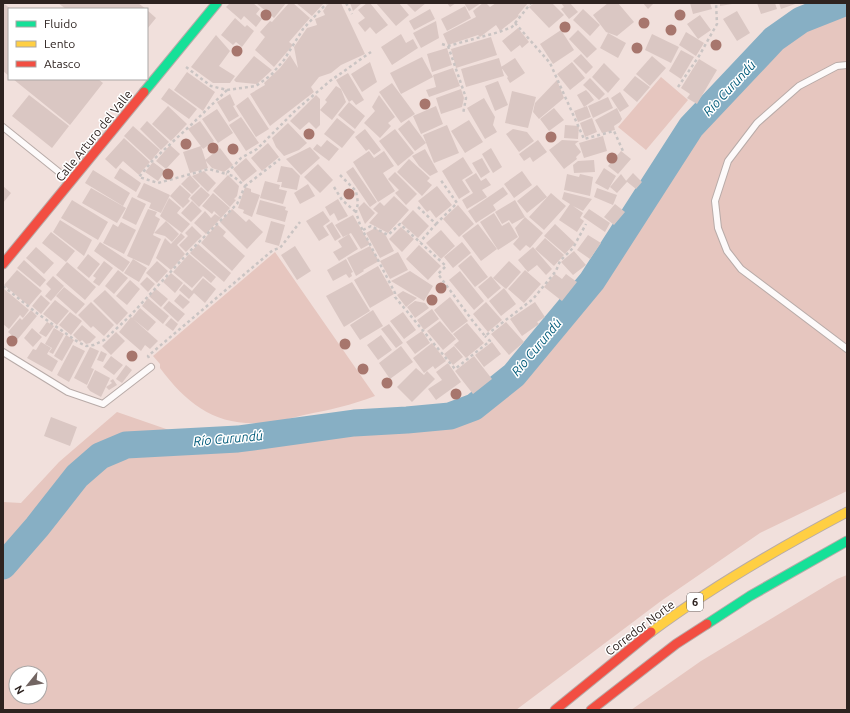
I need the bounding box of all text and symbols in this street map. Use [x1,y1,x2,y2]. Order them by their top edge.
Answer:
legend [8,8,148,80]
text: Fluido [44,17,77,30]
text: Lento [44,37,75,50]
text: Atasco [44,57,80,70]
water label: Río Curundú [700,58,758,118]
street label: Calle Arturo del Valle [53,88,134,184]
water label: Río Curundú [508,316,564,378]
water label: Río Curundú [193,428,263,448]
road number: 6 [687,593,703,611]
street label: Corredor Norte [603,597,677,658]
north arrow [8,665,48,705]
text: N [12,683,27,697]

